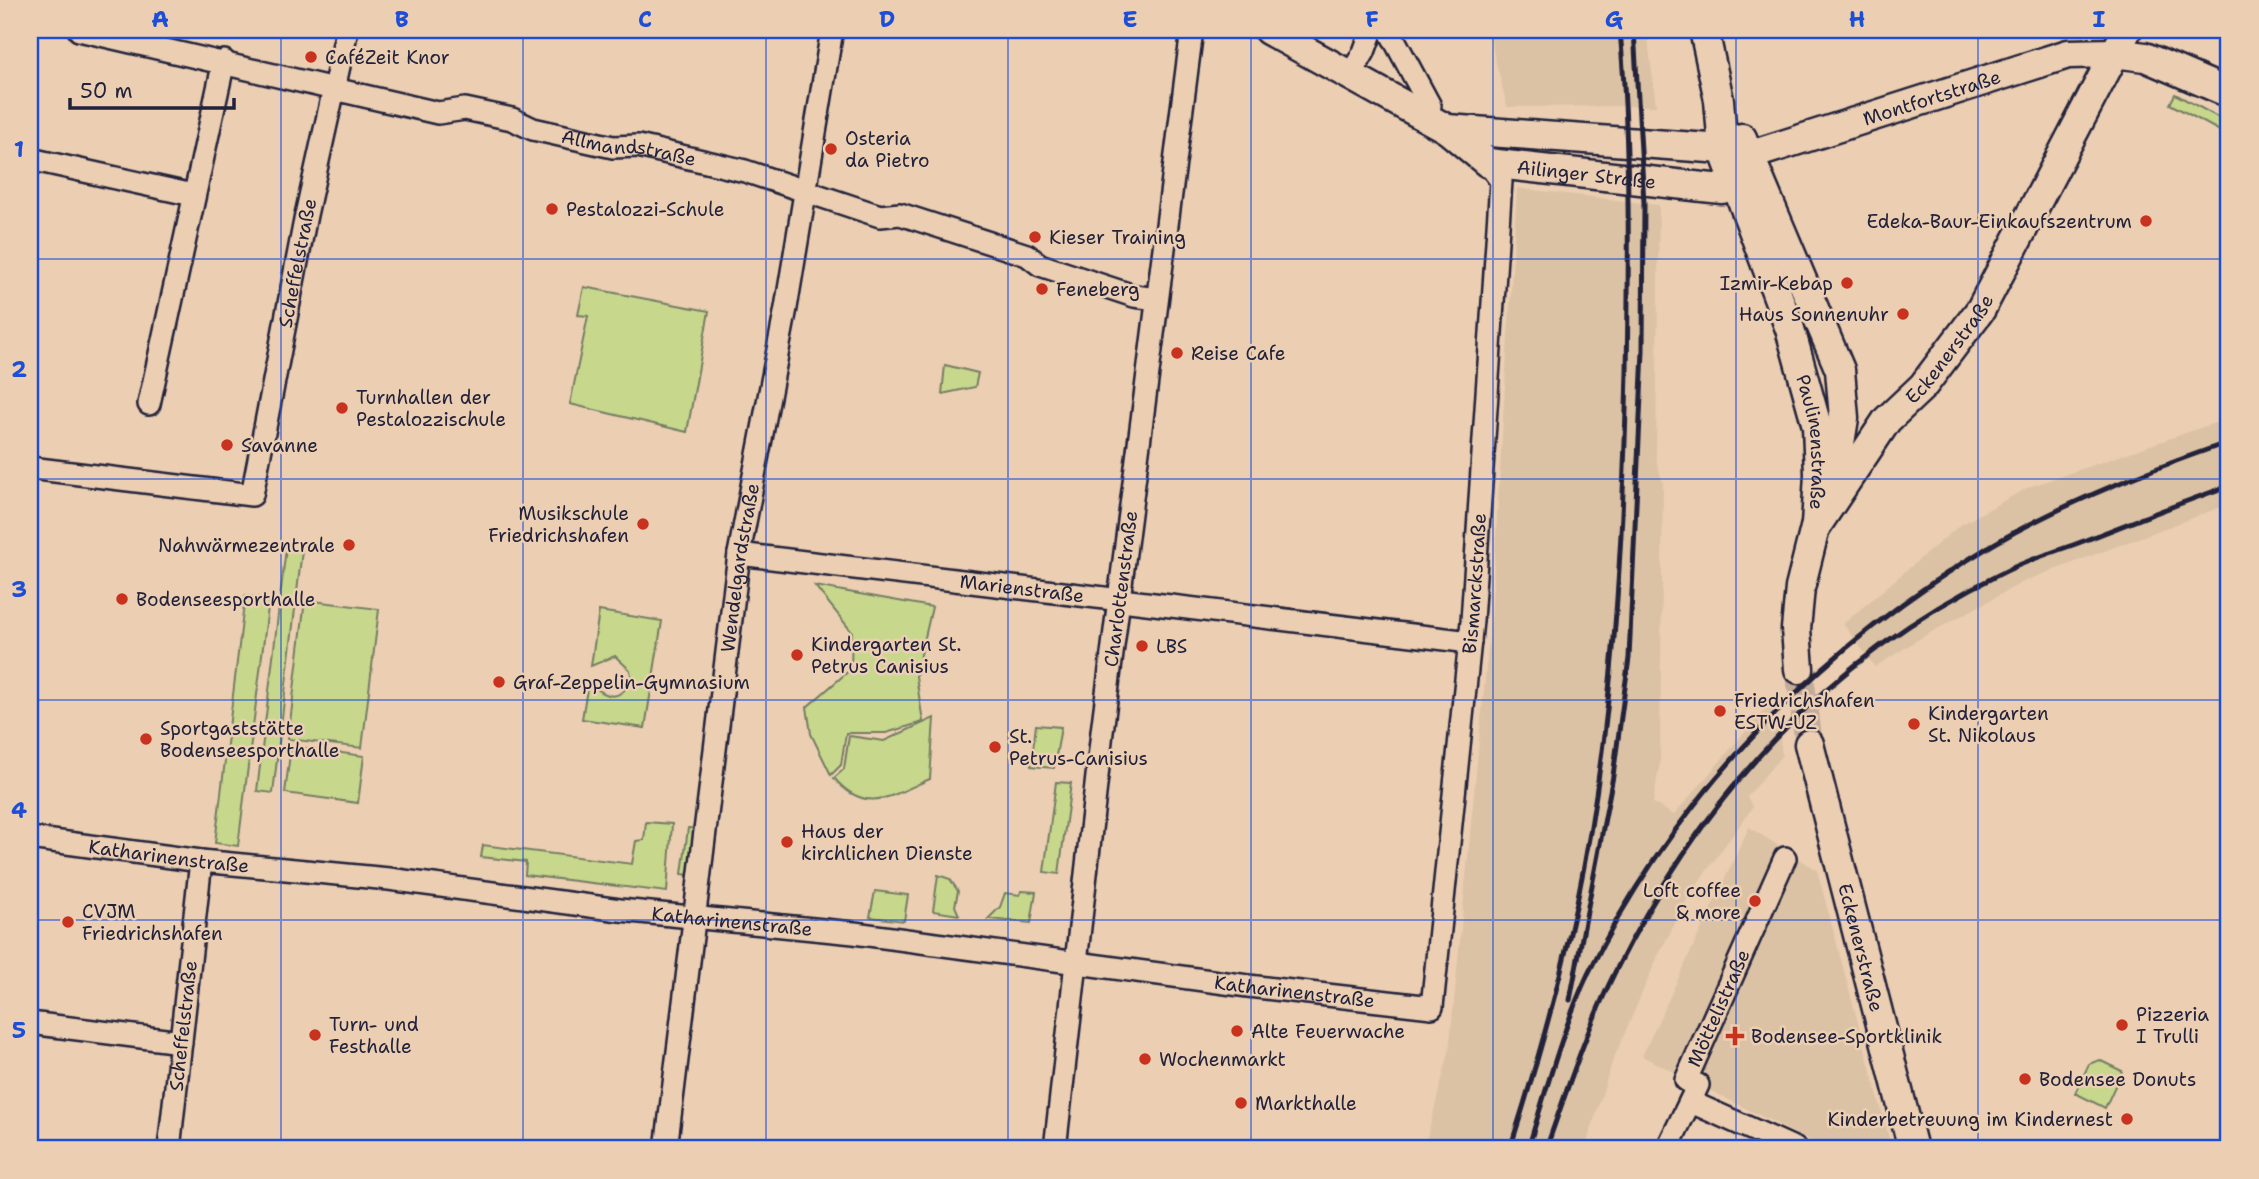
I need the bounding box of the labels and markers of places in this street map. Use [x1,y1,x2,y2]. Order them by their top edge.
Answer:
place label: CaféZeit Knor [325,45,450,70]
marker: CaféZeit Knor [303,49,319,65]
place label: Osteria da Pietro [845,126,929,173]
marker: Osteria da Pietro [823,141,839,157]
place label: Pestalozzi-Schule [566,197,724,222]
marker: Pestalozzi-Schule [544,201,560,217]
place label: Edeka-Baur-Einkaufszentrum [1867,209,2132,234]
marker: Edeka-Baur-Einkaufszentrum [2138,213,2154,229]
place label: Kieser Training [1049,225,1186,250]
marker: Kieser Training [1027,229,1043,245]
place label: Izmir-Kebap [1720,271,1833,296]
marker: Izmir-Kebap [1839,275,1855,291]
place label: Feneberg [1056,277,1140,302]
marker: Feneberg [1034,281,1050,297]
place label: Haus Sonnenuhr [1739,302,1889,327]
marker: Haus Sonnenuhr [1895,306,1911,322]
place label: Reise Cafe [1191,341,1285,366]
marker: Reise Cafe [1169,345,1185,361]
place label: Turnhallen der Pestalozzischule [356,385,506,432]
marker: Turnhallen der Pestalozzischule [334,400,350,416]
place label: Savanne [241,433,318,458]
marker: Savanne [219,437,235,453]
place label: Musikschule Friedrichshafen [488,501,629,548]
marker: Musikschule Friedrichshafen [635,516,651,532]
place label: Nahwärmezentrale [158,533,335,558]
marker: Nahwärmezentrale [341,537,357,553]
place label: Bodenseesporthalle [136,587,316,612]
marker: Bodenseesporthalle [114,591,130,607]
place label: Kindergarten St. Petrus Canisius [811,632,961,679]
place label: LBS [1156,634,1187,659]
marker: LBS [1134,638,1150,654]
marker: Kindergarten St. Petrus Canisius [789,647,805,663]
place label: Graf-Zeppelin-Gymnasium [513,670,750,695]
marker: Graf-Zeppelin-Gymnasium [491,674,507,690]
place label: Friedrichshafen ESTW-UZ [1734,688,1875,735]
place label: Kindergarten St. Nikolaus [1928,701,2049,748]
marker: Friedrichshafen ESTW-UZ [1712,703,1728,719]
place label: Sportgaststätte Bodenseesporthalle [160,716,340,763]
marker: Kindergarten St. Nikolaus [1906,716,1922,732]
place label: St. Petrus-Canisius [1009,724,1148,771]
marker: Sportgaststätte Bodenseesporthalle [138,731,154,747]
marker: St. Petrus-Canisius [987,739,1003,755]
place label: Haus der kirchlichen Dienste [801,819,973,866]
marker: Haus der kirchlichen Dienste [779,834,795,850]
place label: Loft coffee & more [1643,878,1741,925]
marker: Loft coffee & more [1747,893,1763,909]
place label: CVJM Friedrichshafen [82,899,223,946]
marker: CVJM Friedrichshafen [60,914,76,930]
place label: Pizzeria I Trulli [2136,1002,2209,1049]
place label: Turn- und Festhalle [329,1012,419,1059]
marker: Pizzeria I Trulli [2114,1017,2130,1033]
place label: Alte Feuerwache [1251,1019,1405,1044]
marker: Alte Feuerwache [1229,1023,1245,1039]
place label: Bodensee-Sportklinik [1751,1024,1942,1049]
marker: Bodensee-Sportklinik [1725,1026,1745,1046]
marker: Turn- und Festhalle [307,1027,323,1043]
place label: Wochenmarkt [1159,1047,1286,1072]
marker: Wochenmarkt [1137,1051,1153,1067]
place label: Bodensee Donuts [2039,1067,2196,1092]
marker: Bodensee Donuts [2017,1071,2033,1087]
place label: Markthalle [1255,1091,1357,1116]
marker: Markthalle [1233,1095,1249,1111]
place label: Kinderbetreuung im Kindernest [1827,1107,2113,1132]
marker: Kinderbetreuung im Kindernest [2119,1111,2135,1127]

